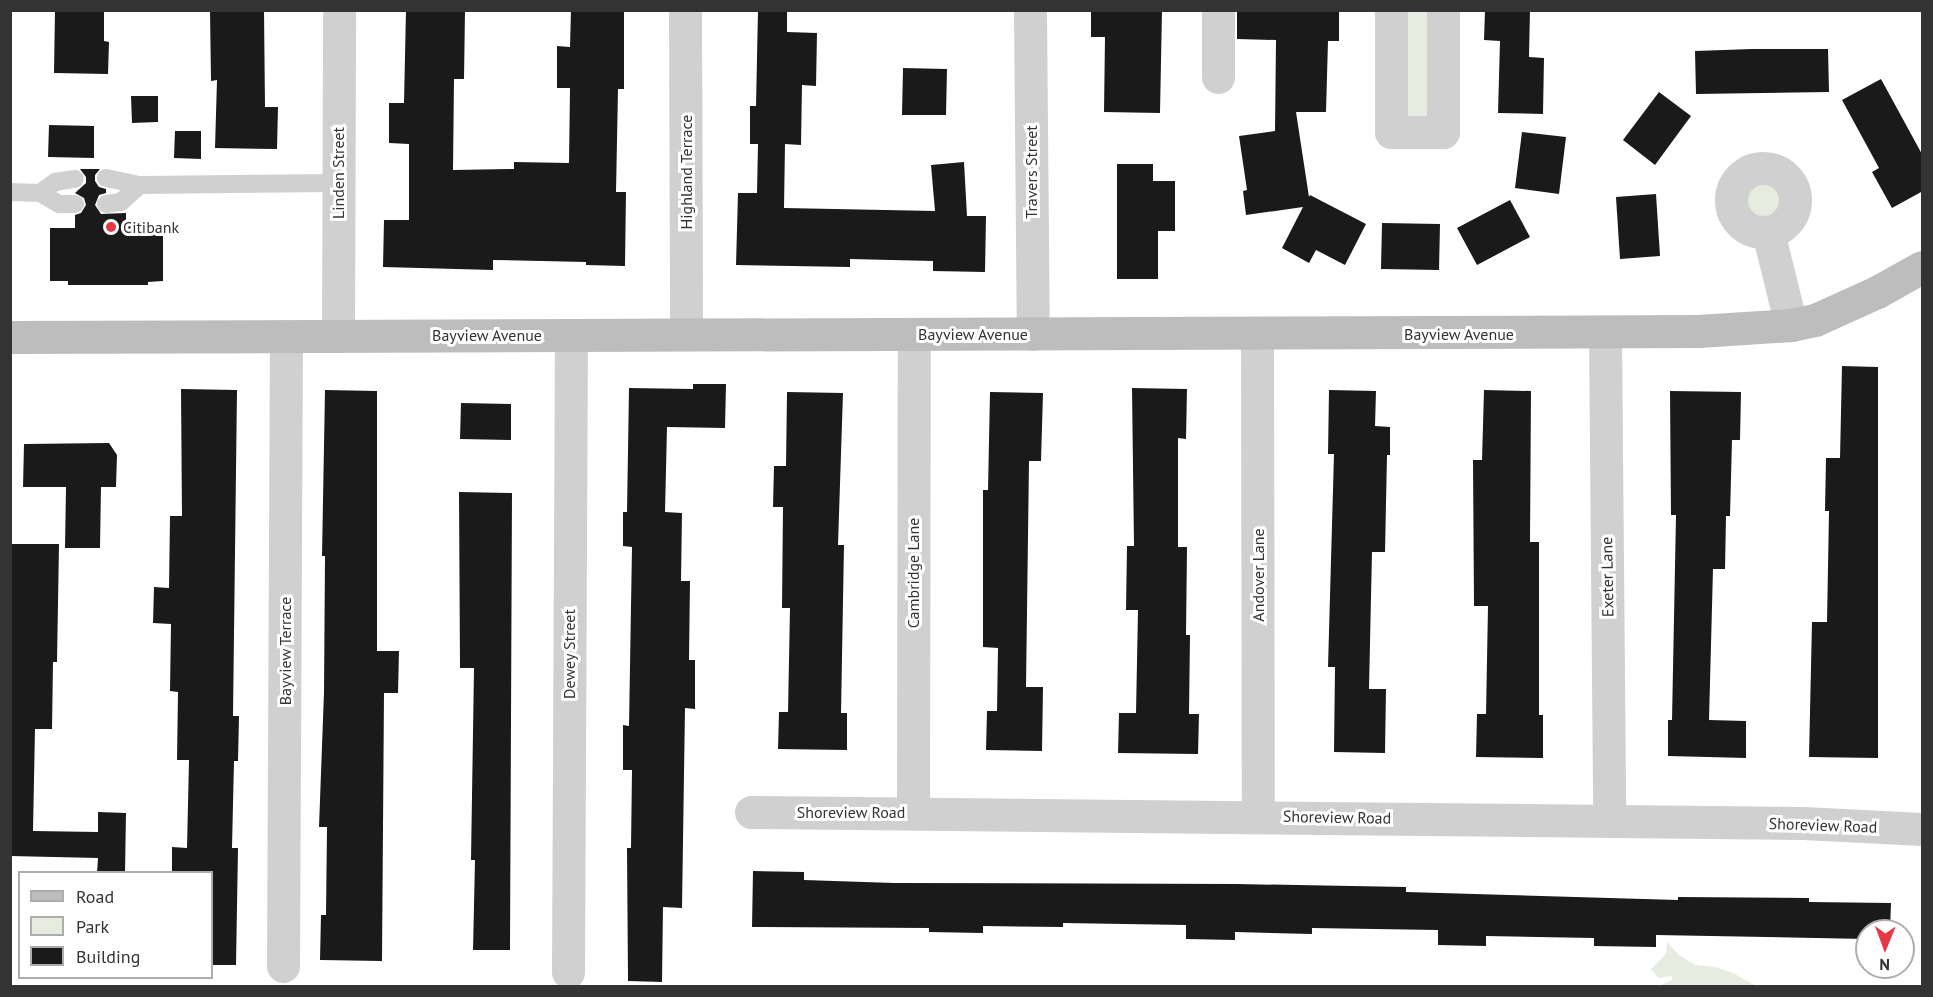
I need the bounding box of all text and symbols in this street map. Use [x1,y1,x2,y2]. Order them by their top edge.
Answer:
street label: Highland Terrace [676,114,696,230]
street label: Travers Street [1021,125,1041,219]
street label: Linden Street [328,127,348,219]
place label: Citibank [123,217,179,237]
marker: Citibank [104,220,118,234]
street label: Bayview Avenue [918,324,1028,344]
street label: Bayview Avenue [1404,324,1514,344]
street label: Bayview Avenue [432,325,542,345]
street label: Cambridge Lane [903,518,923,628]
street label: Andover Lane [1248,528,1268,622]
street label: Exeter Lane [1597,537,1617,617]
street label: Bayview Terrace [275,596,295,706]
street label: Dewey Street [559,609,579,699]
street label: Shoreview Road [797,802,905,822]
street label: Shoreview Road [1282,806,1392,828]
street label: Shoreview Road [1768,814,1878,836]
legend [18,871,213,979]
text: Road [76,885,114,908]
text: Park [76,915,109,938]
north arrow [1855,919,1915,979]
text: Building [76,945,140,968]
text: N [1879,955,1890,975]

